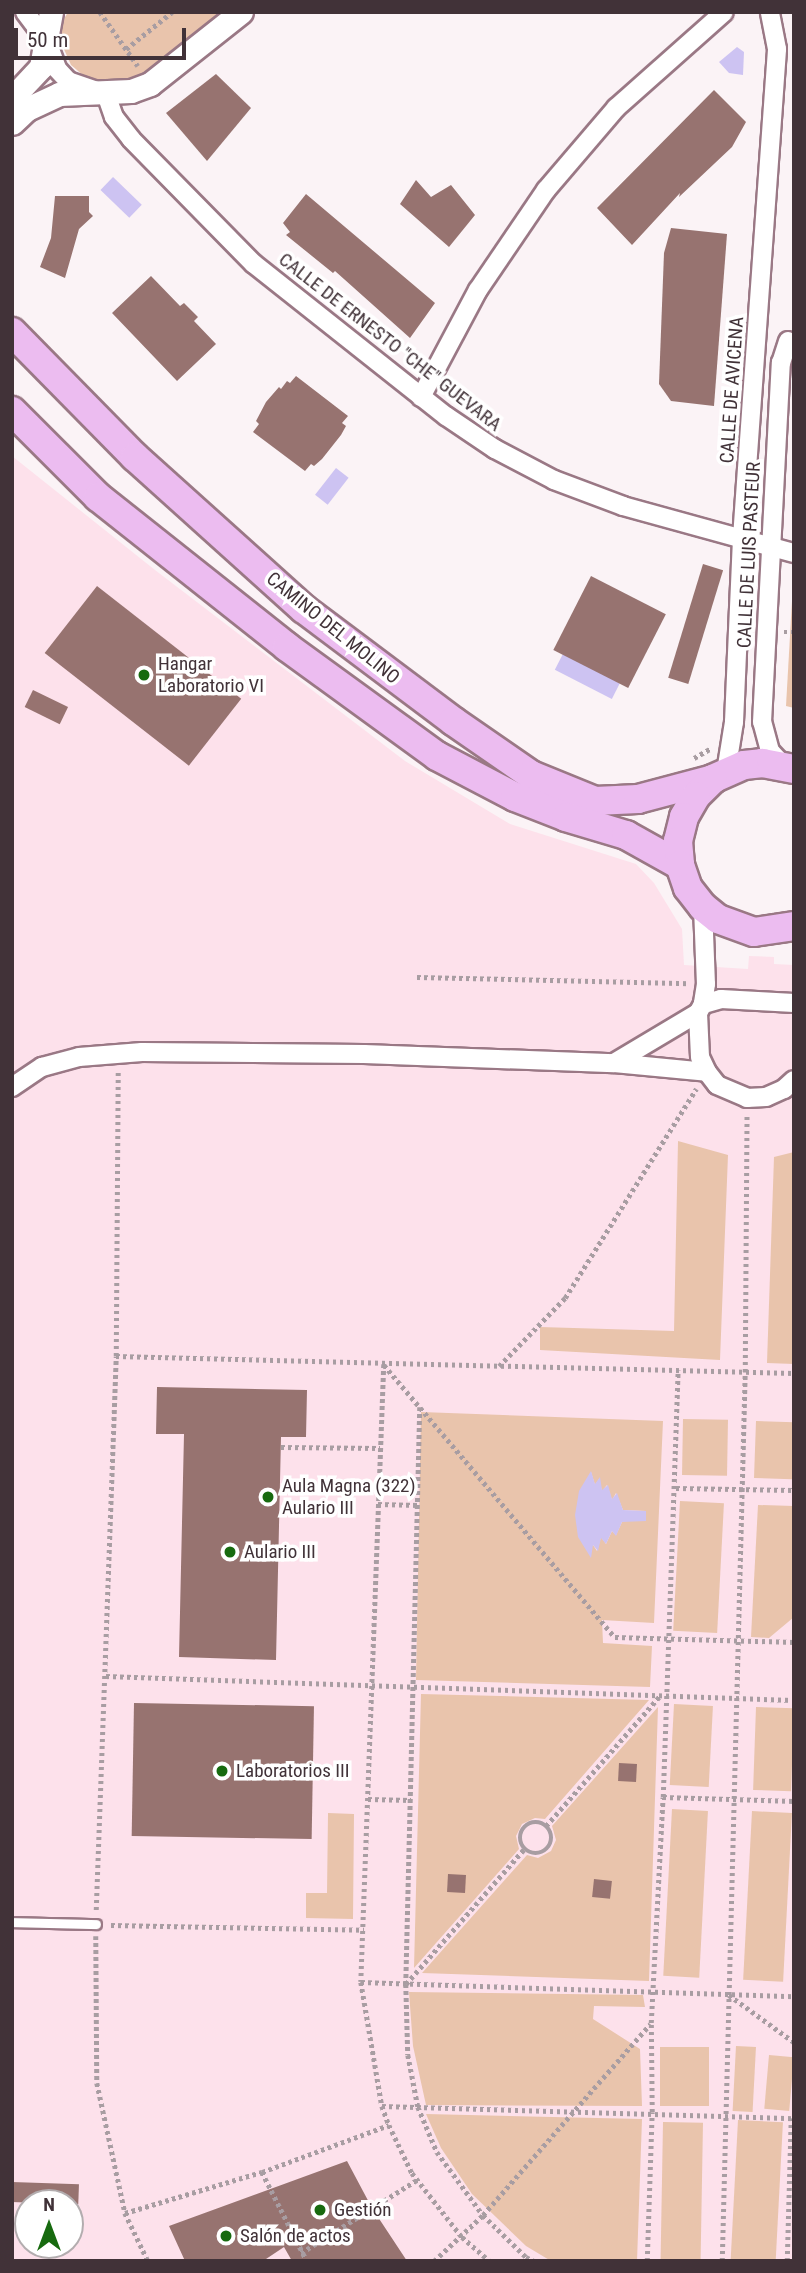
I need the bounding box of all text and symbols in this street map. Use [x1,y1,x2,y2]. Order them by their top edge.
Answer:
scale bar [18,14,189,58]
text: 50 m [27,28,68,52]
street label: CALLE DE ERNESTO "CHE" GUEVARA [274,248,506,436]
street label: CALLE DE AVICENA [716,316,748,464]
street label: CALLE DE LUIS PASTEUR [733,461,765,649]
street label: CAMINO DEL MOLINO [262,567,404,689]
place label: Hangar Laboratorio VI [158,653,264,697]
marker: Hangar Laboratorio VI [136,667,152,683]
place label: Aula Magna (322) Aulario III [282,1475,416,1519]
marker: Aula Magna (322) Aulario III [260,1489,276,1505]
place label: Aulario III [244,1541,316,1563]
marker: Aulario III [222,1544,238,1560]
place label: Laboratorios III [236,1760,349,1782]
marker: Laboratorios III [214,1763,230,1779]
north arrow [14,2189,84,2259]
text: N [43,2193,55,2216]
place label: Gestión [334,2199,392,2221]
marker: Gestión [312,2202,328,2218]
place label: Salón de actos [240,2225,351,2247]
marker: Salón de actos [218,2228,234,2244]

